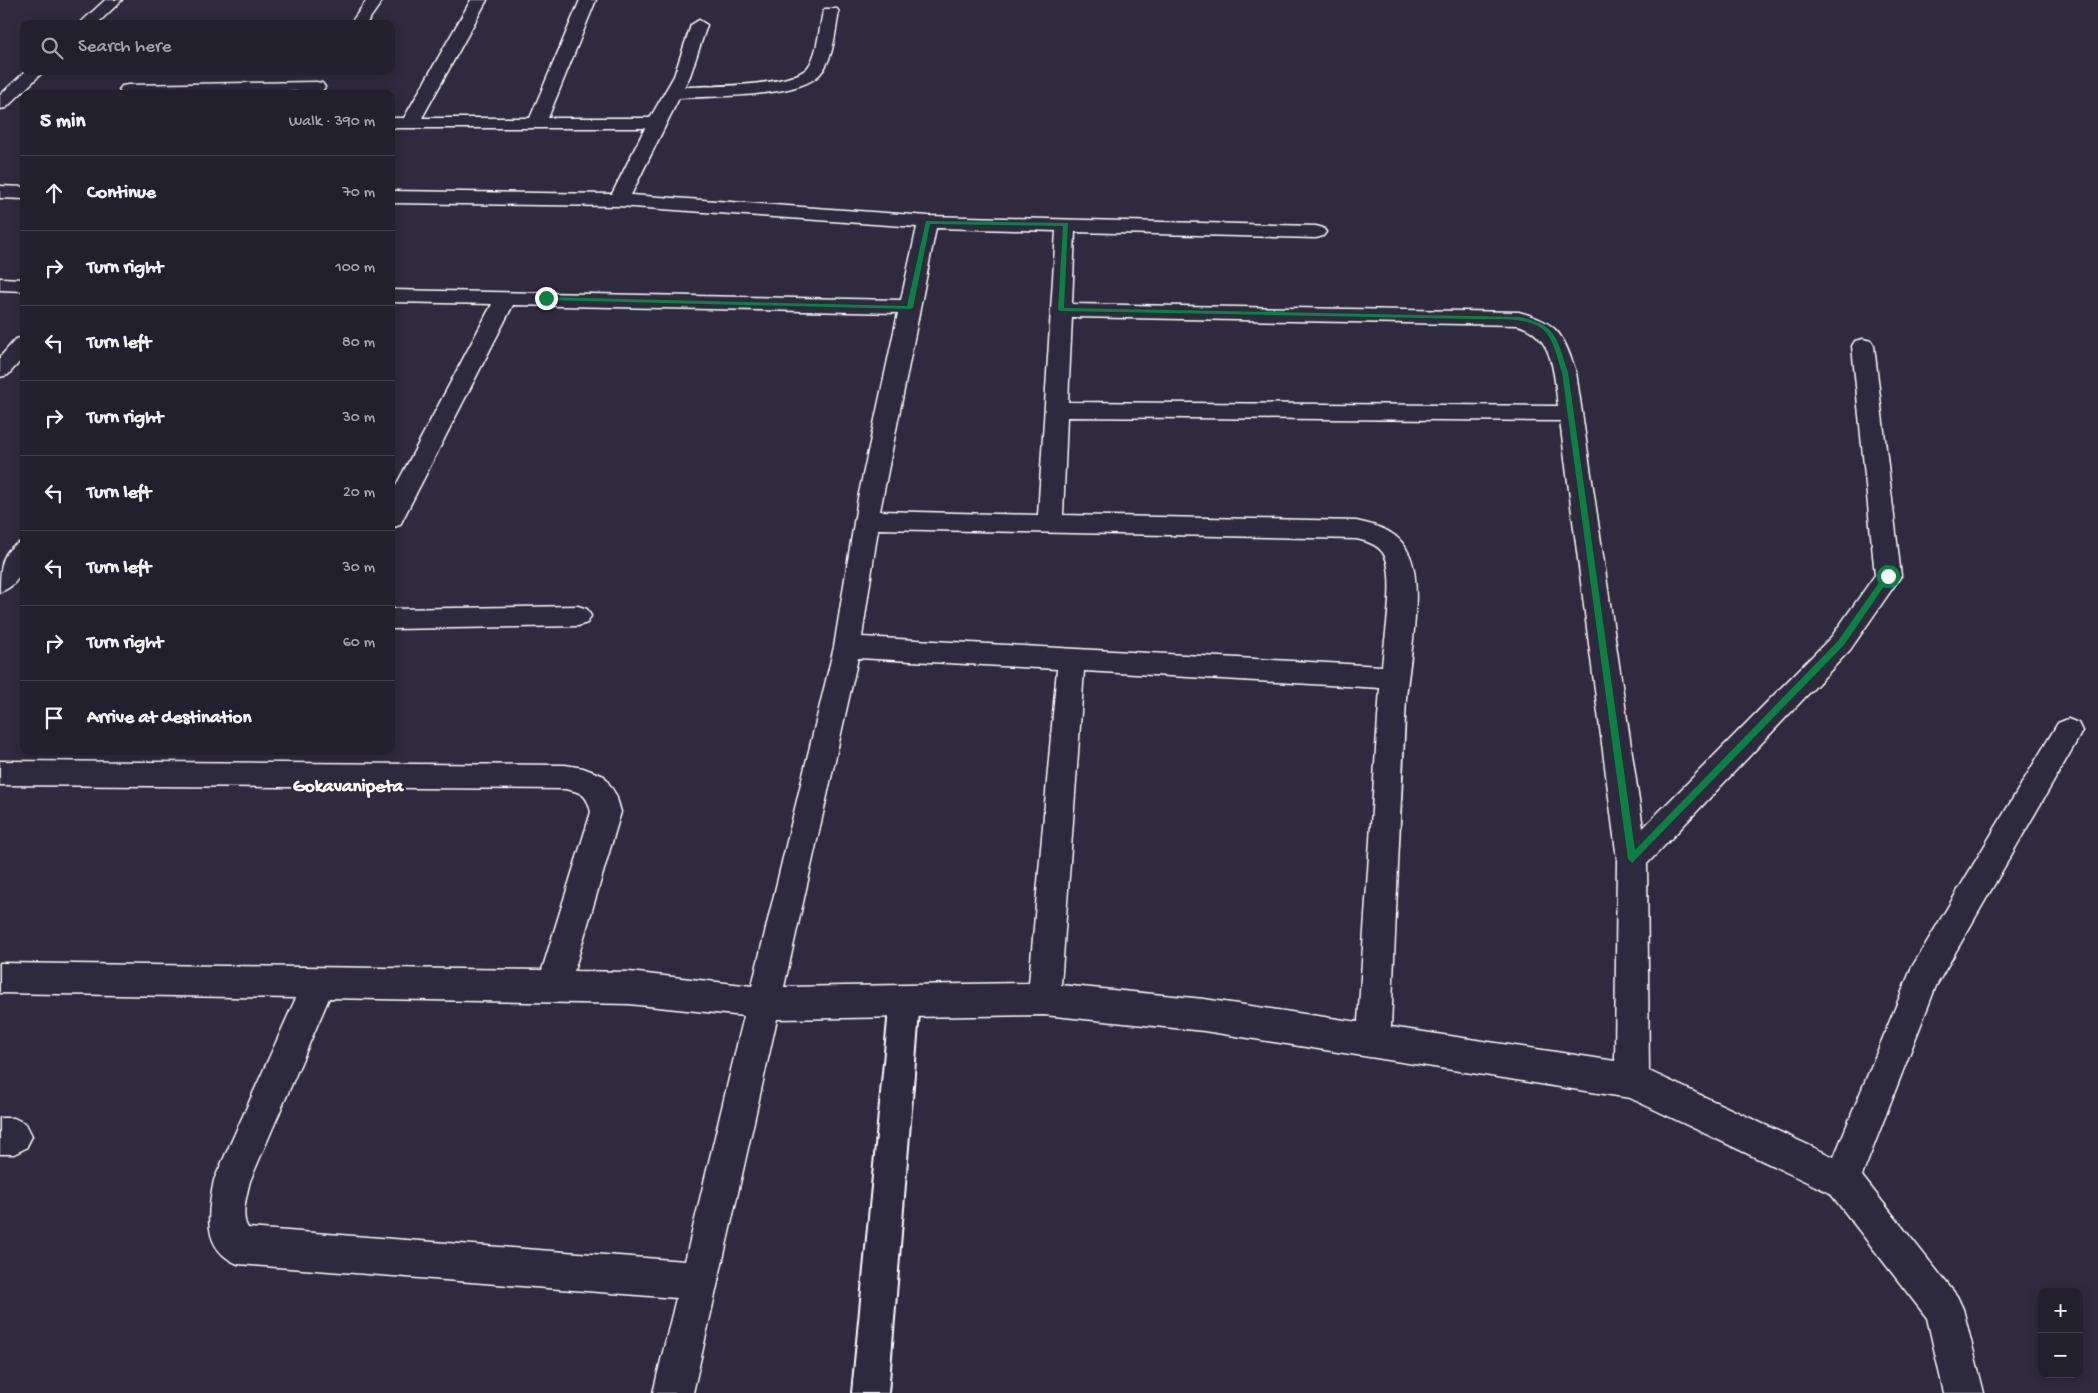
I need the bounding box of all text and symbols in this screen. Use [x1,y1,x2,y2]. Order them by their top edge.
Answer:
search box [20,20,395,75]
icon: search [38,34,66,62]
text: Search here [78,36,172,59]
text: 5 min [40,110,85,135]
text: Walk · 390 m [289,113,375,132]
icon: ahead [40,179,68,207]
text: Continue [87,182,156,205]
text: 70 m [342,184,375,203]
icon: right [40,254,68,282]
text: Turn right [87,257,163,280]
text: 100 m [335,259,375,278]
route end [535,287,558,310]
icon: left [40,329,68,357]
text: Turn left [87,332,151,355]
text: 80 m [342,334,375,353]
icon: right [40,404,68,432]
text: Turn right [87,407,163,430]
text: 30 m [342,409,375,428]
icon: left [40,479,68,507]
text: Turn left [87,482,151,505]
text: 20 m [343,484,375,503]
icon: left [40,554,68,582]
text: Turn left [87,557,151,580]
text: 30 m [342,559,375,578]
route start [1877,565,1900,588]
icon: right [40,629,68,657]
text: Turn right [87,632,163,655]
text: 60 m [343,634,375,653]
icon: arrive [40,704,68,732]
text: Arrive at destination [87,707,251,730]
district label: Gokavanipeta [293,776,405,799]
map controls [2038,1288,2083,1378]
button: + [2038,1288,2083,1333]
button: − [2038,1333,2083,1378]

